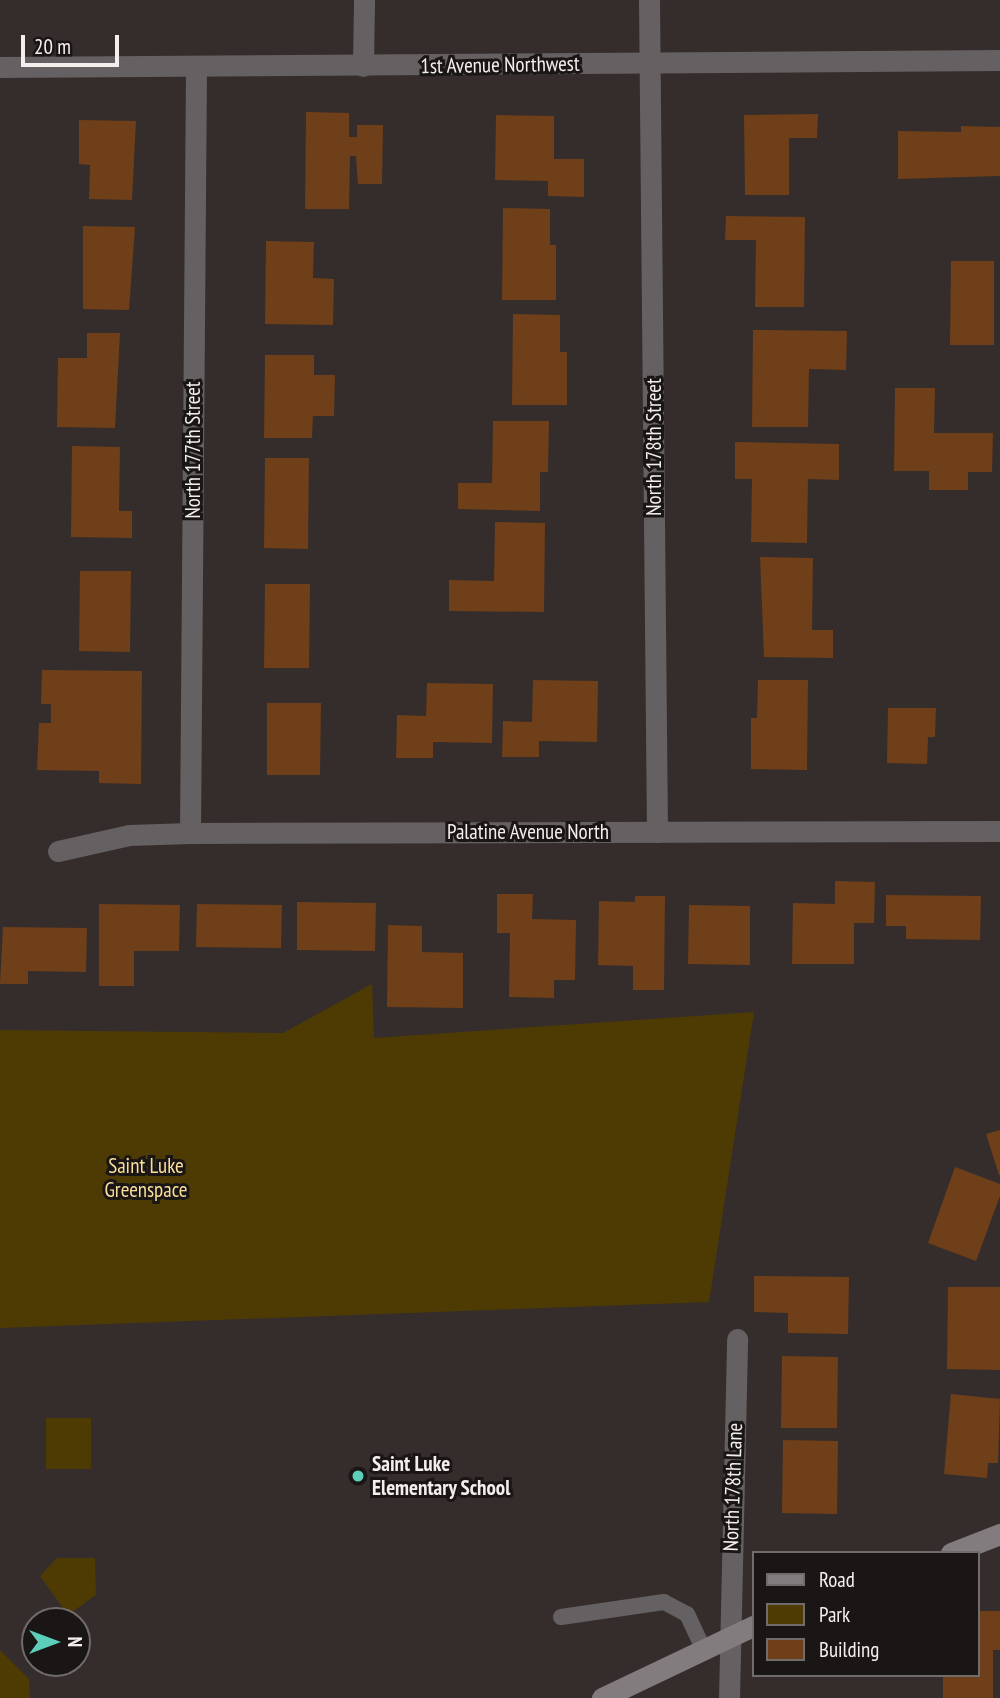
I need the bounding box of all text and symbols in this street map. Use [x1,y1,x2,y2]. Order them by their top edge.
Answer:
scale bar [24,21,122,65]
text: 20 m [34,33,71,60]
street label: 1st Avenue Northwest [420,51,580,79]
street label: North 178th Street [641,378,667,516]
street label: North 177th Street [180,381,206,519]
street label: Palatine Avenue North [447,819,609,845]
park label: Saint Luke Greenspace [105,1153,187,1203]
street label: North 178th Lane [718,1422,748,1552]
place label: Saint Luke Elementary School [372,1451,511,1501]
marker: Saint Luke Elementary School [350,1468,366,1484]
legend [752,1551,979,1677]
text: Road [819,1566,855,1593]
text: Park [819,1601,850,1628]
north arrow [21,1607,91,1677]
text: Building [819,1636,879,1663]
text: N [63,1637,87,1647]

